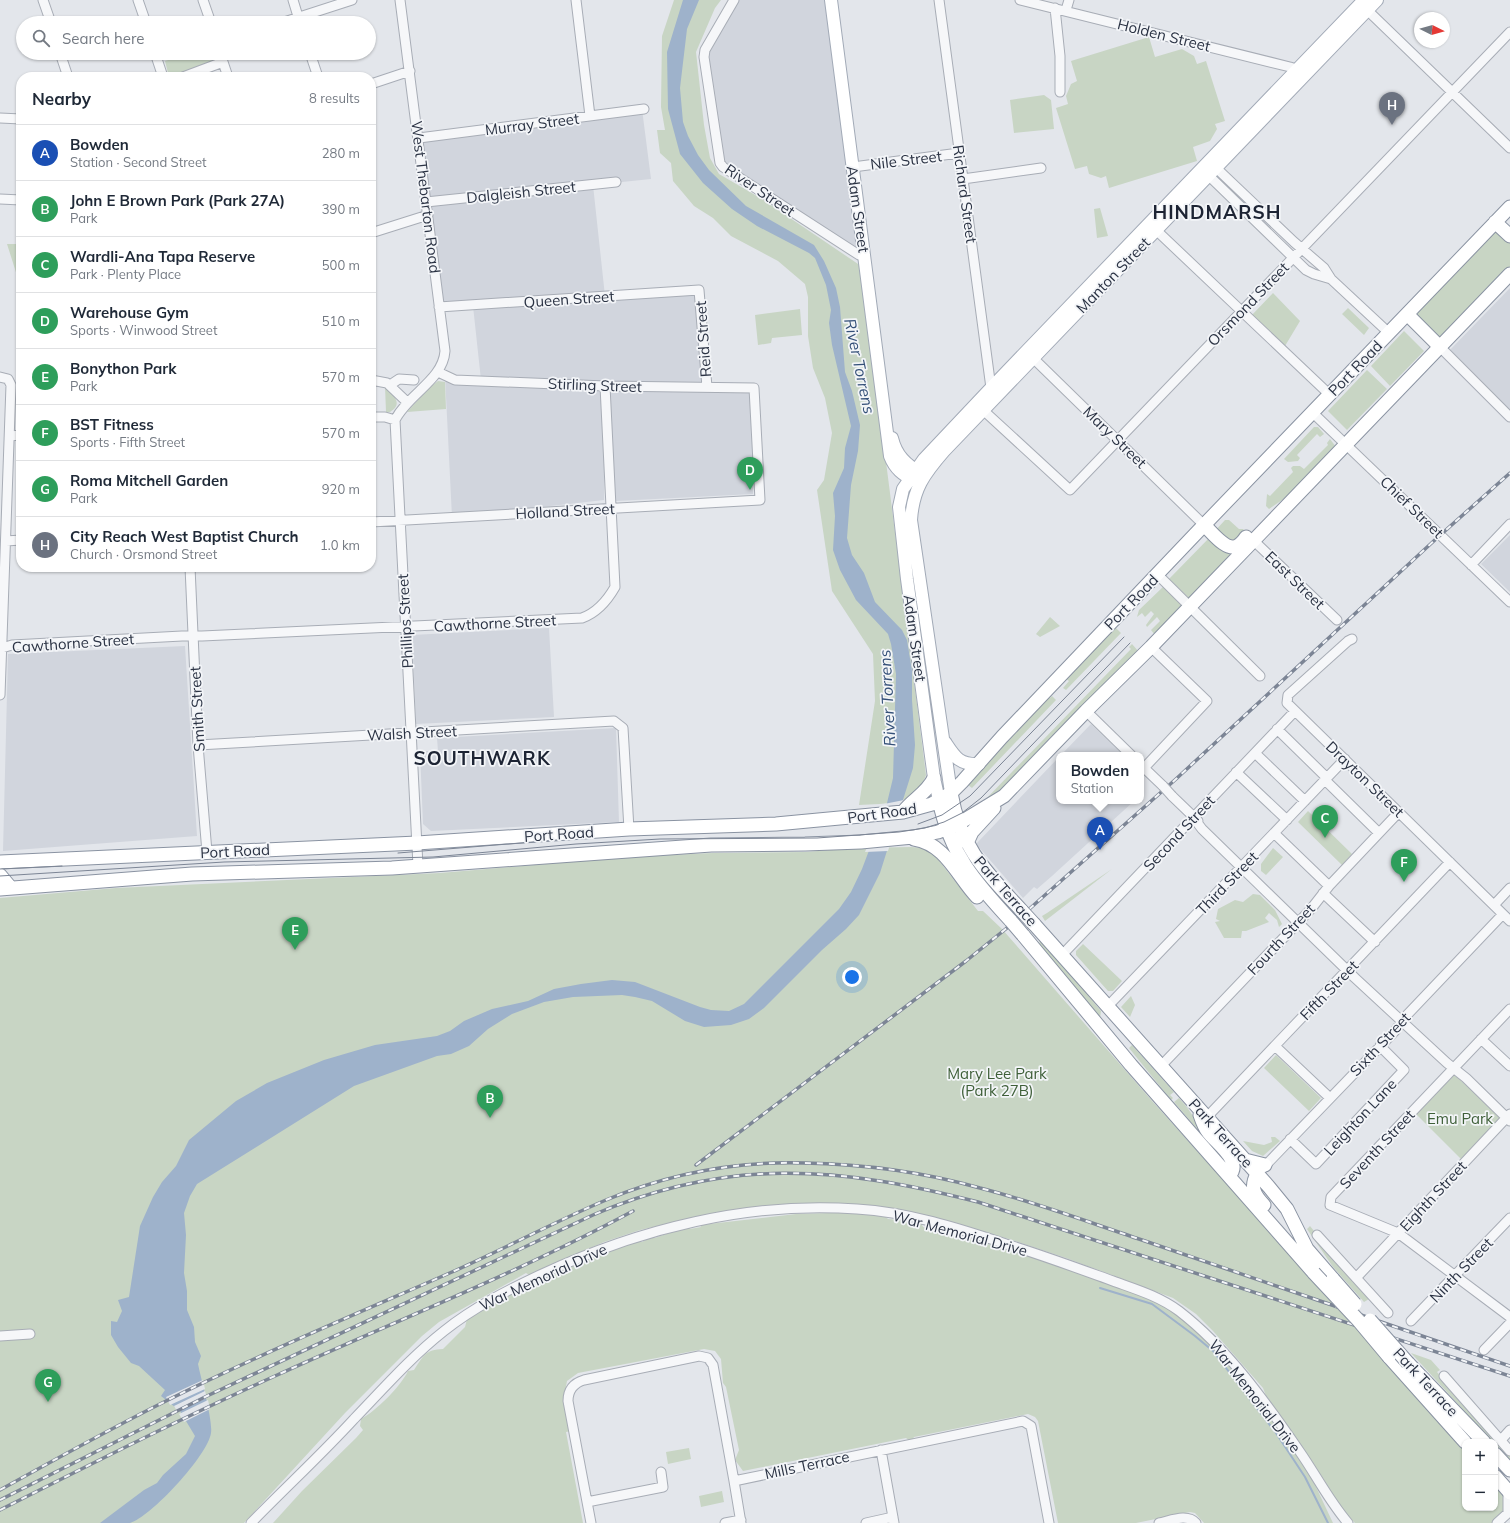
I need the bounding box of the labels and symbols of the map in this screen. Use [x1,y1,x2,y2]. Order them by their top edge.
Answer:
north arrow [1414,12,1450,48]
street label: Holden Street [1116,14,1212,56]
pin: H [1379,92,1405,125]
street label: Murray Street [484,109,580,139]
street label: West Thebarton Road [407,120,445,274]
street label: Richard Street [949,144,981,244]
street label: Nile Street [869,146,943,174]
street label: River Street [721,160,799,220]
street label: Adam Street [843,164,873,254]
street label: Dalgleish Street [465,177,577,207]
district label: HINDMARSH [1153,200,1281,224]
street label: Manton Street [1072,233,1154,317]
street label: Orsmond Street [1203,258,1293,350]
street label: Queen Street [523,286,615,312]
street label: Reid Street [691,300,715,378]
water label: River Torrens [840,316,880,416]
street label: Port Road [1324,336,1386,400]
street label: Stirling Street [548,374,642,396]
street label: Mary Street [1079,402,1151,472]
pin: D [737,457,763,490]
street label: Chief Street [1376,472,1448,542]
street label: Holland Street [515,499,615,523]
street label: East Street [1261,547,1329,613]
street label: Port Road [1100,570,1162,634]
street label: Phillips Street [393,573,417,669]
street label: Adam Street [900,593,930,683]
street label: Cawthorne Street [433,610,557,636]
street label: Cawthorne Street [11,629,135,657]
water label: River Torrens [874,649,900,747]
street label: Smith Street [185,666,209,752]
street label: Walsh Street [367,721,457,745]
street label: Drayton Street [1322,737,1408,821]
district label: SOUTHWARK [413,746,551,770]
street label: Second Street [1139,791,1219,875]
street label: Port Road [846,799,918,827]
pin: C [1312,805,1338,838]
pin: A [1087,817,1113,850]
street label: Port Road [524,822,594,846]
street label: Port Road [200,840,270,862]
street label: Third Street [1192,847,1262,919]
pin: F [1391,849,1417,882]
street label: Park Terrace [970,852,1042,930]
street label: Fourth Street [1243,899,1319,979]
pin: E [282,917,308,950]
street label: Fifth Street [1296,956,1362,1024]
your location [842,967,862,987]
street label: Sixth Street [1346,1008,1414,1080]
park label: Mary Lee Park (Park 27B) [947,1064,1047,1100]
street label: Leighton Lane [1320,1075,1400,1159]
pin: B [477,1085,503,1118]
street label: Park Terrace [1185,1094,1257,1172]
street label: Seventh Street [1335,1105,1419,1193]
park label: Emu Park [1427,1109,1493,1128]
street label: Eighth Street [1395,1157,1471,1235]
street label: War Memorial Drive [891,1206,1029,1260]
street label: Ninth Street [1425,1234,1497,1306]
street label: War Memorial Drive [476,1239,610,1315]
street label: War Memorial Drive [1205,1336,1305,1456]
street label: Park Terrace [1389,1344,1463,1420]
pin: G [35,1369,61,1402]
street label: Mills Terrace [763,1447,851,1483]

